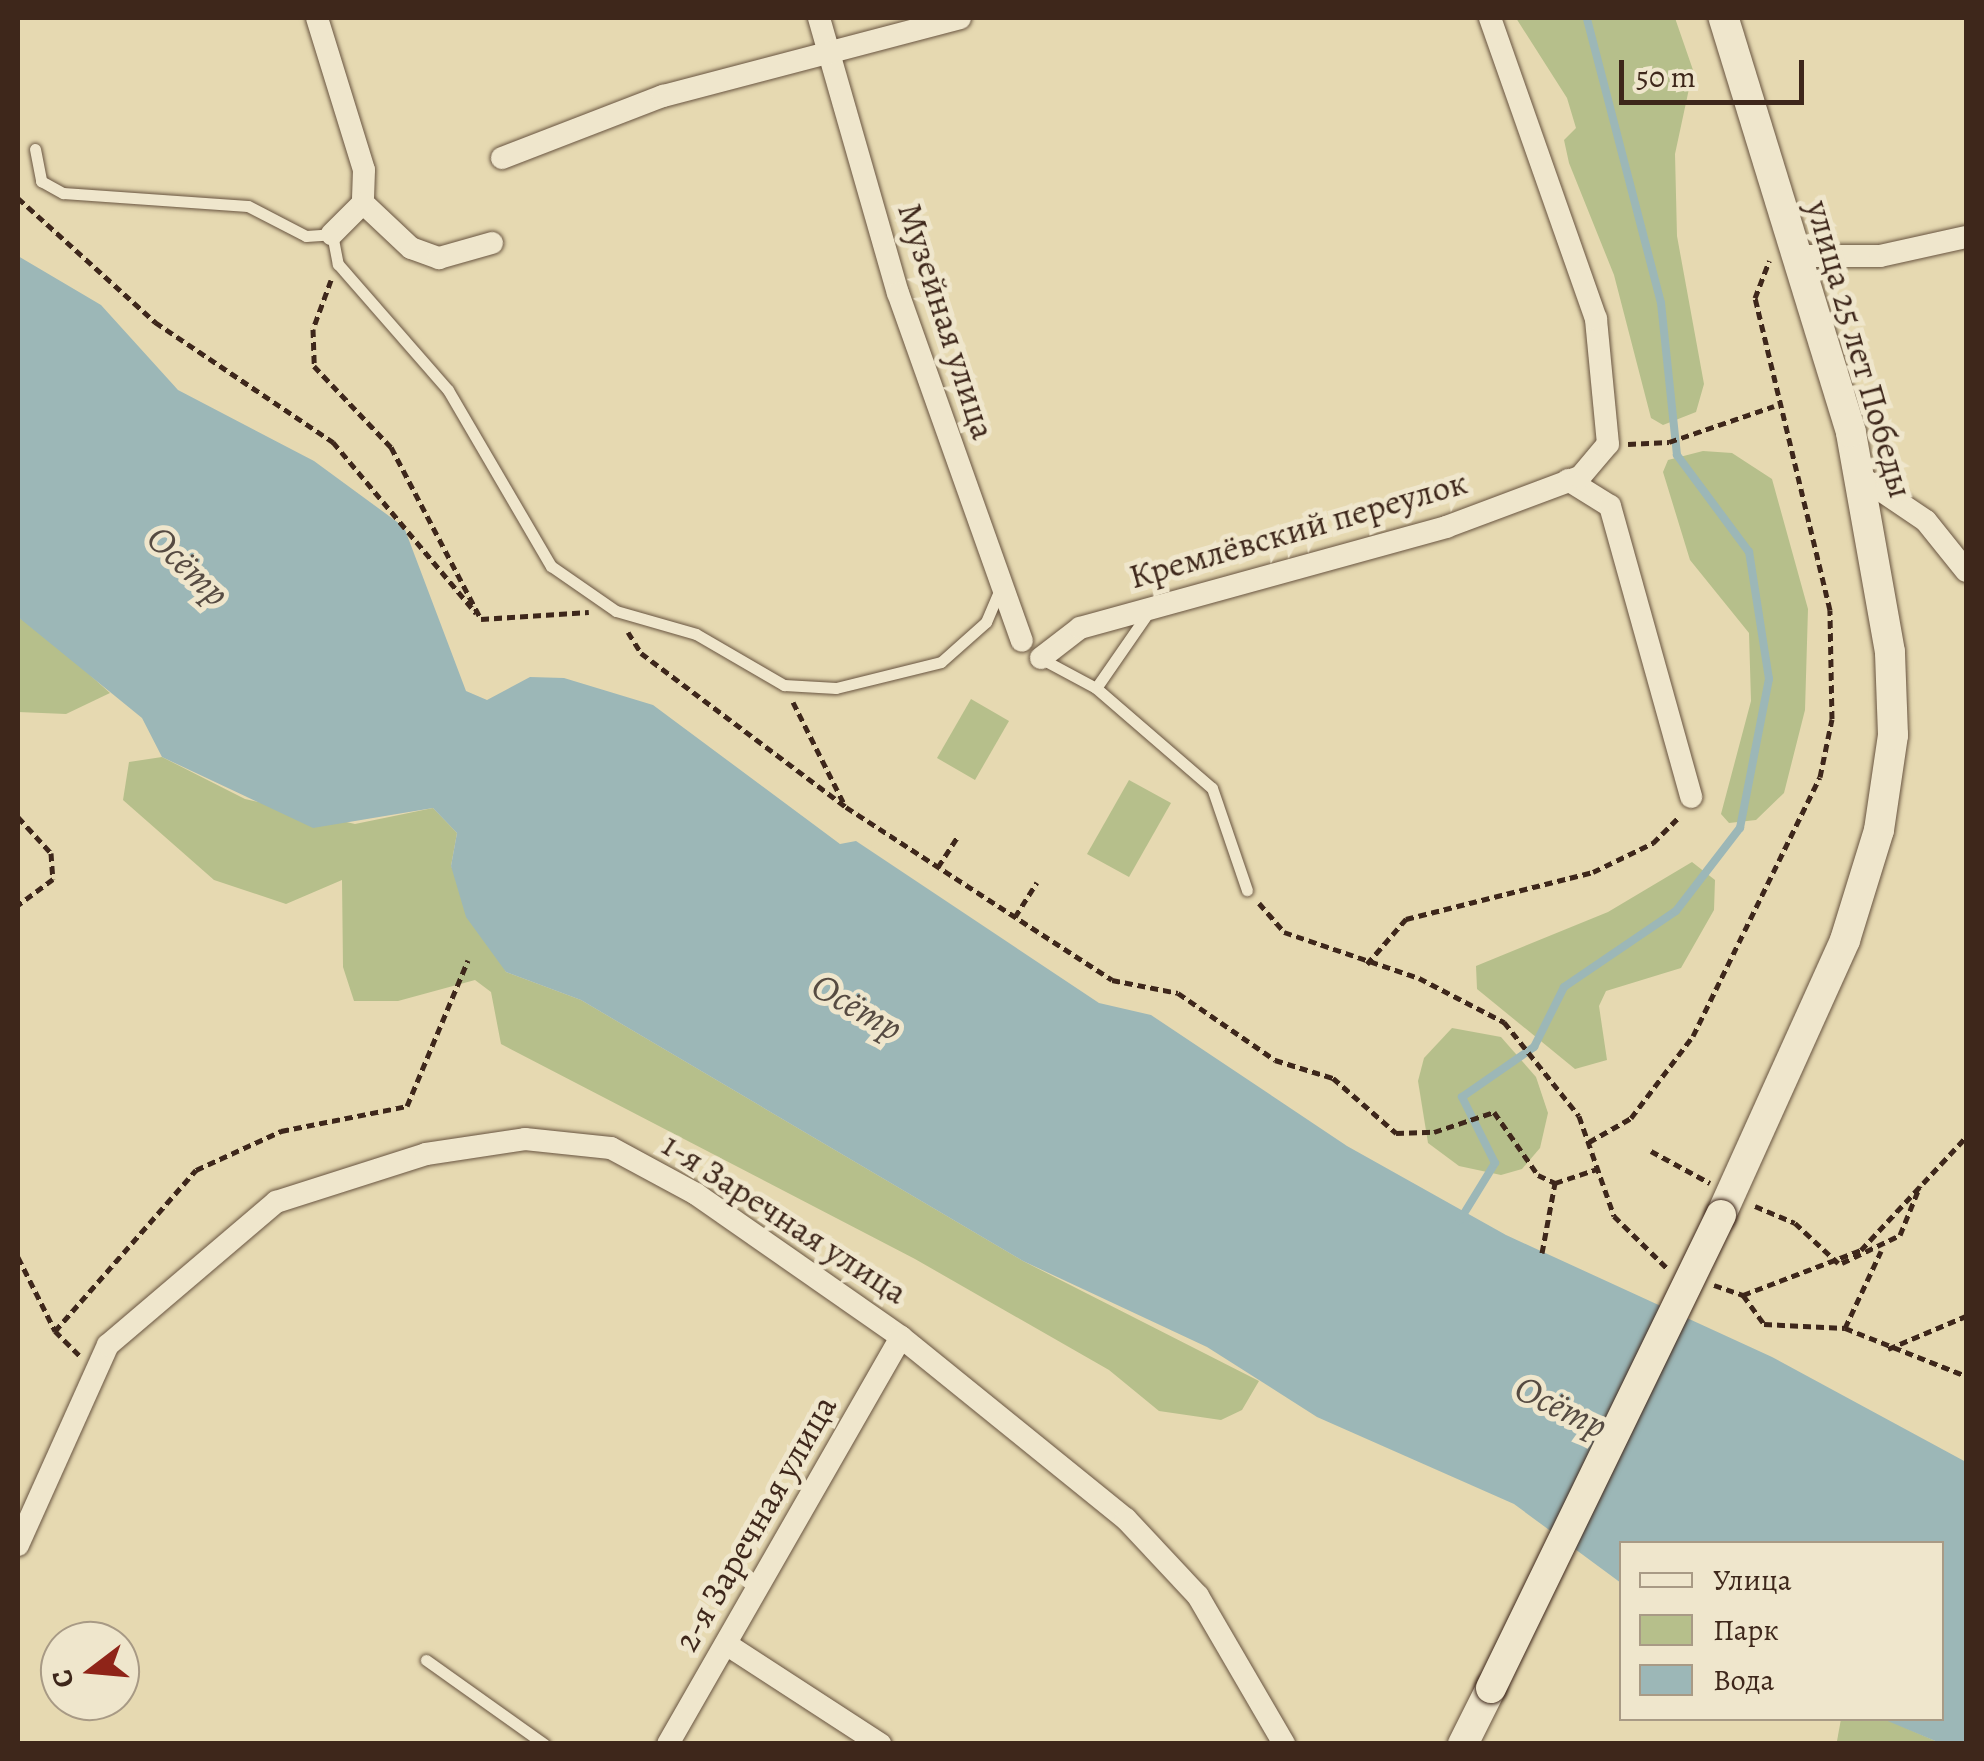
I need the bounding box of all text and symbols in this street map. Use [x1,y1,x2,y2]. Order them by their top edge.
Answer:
scale bar [1624,40,1809,102]
text: 50 m [1636,57,1696,97]
street label: улица 25 лет Победы [1797,195,1923,503]
street label: Музейная улица [889,198,1005,444]
street label: Кремлёвский переулок [1124,461,1472,597]
water label: Осётр [137,516,239,616]
water label: Осётр [803,963,911,1051]
street label: 1-я Заречная улица [655,1123,915,1313]
water label: Осётр [1507,1365,1615,1449]
street label: 2-я Заречная улица [665,1388,845,1658]
legend [1619,1541,1944,1721]
text: Улица [1713,1560,1792,1600]
text: Парк [1713,1610,1779,1650]
north arrow [40,1621,140,1721]
text: Вода [1713,1660,1774,1700]
text: С [42,1665,84,1692]

